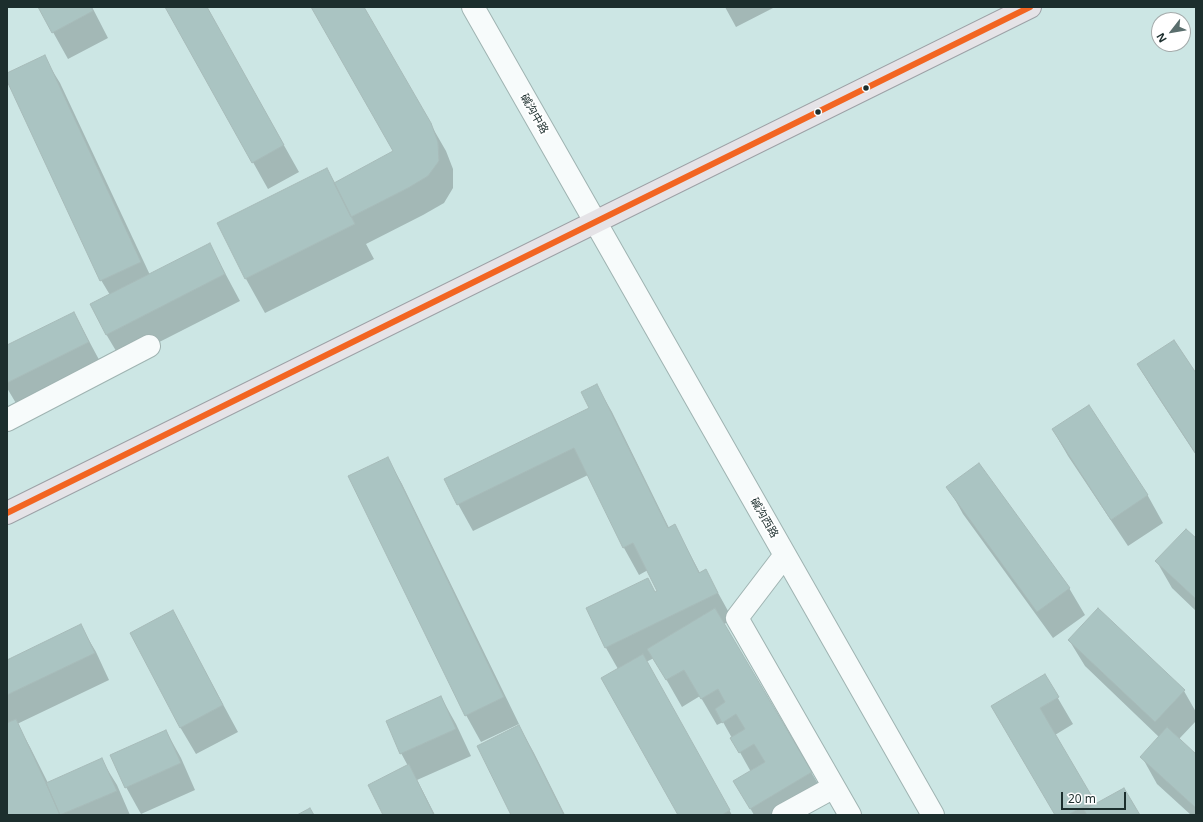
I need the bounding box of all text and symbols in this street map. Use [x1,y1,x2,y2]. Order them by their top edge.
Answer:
north arrow [1151,12,1191,52]
text: N [1152,30,1170,46]
unlabelled marker [861,83,871,93]
street label: 碱沟中路 [517,92,551,136]
unlabelled marker [813,107,823,117]
street label: 碱沟西路 [747,496,781,540]
scale bar [1063,784,1128,810]
text: 20 m [1068,790,1096,807]

